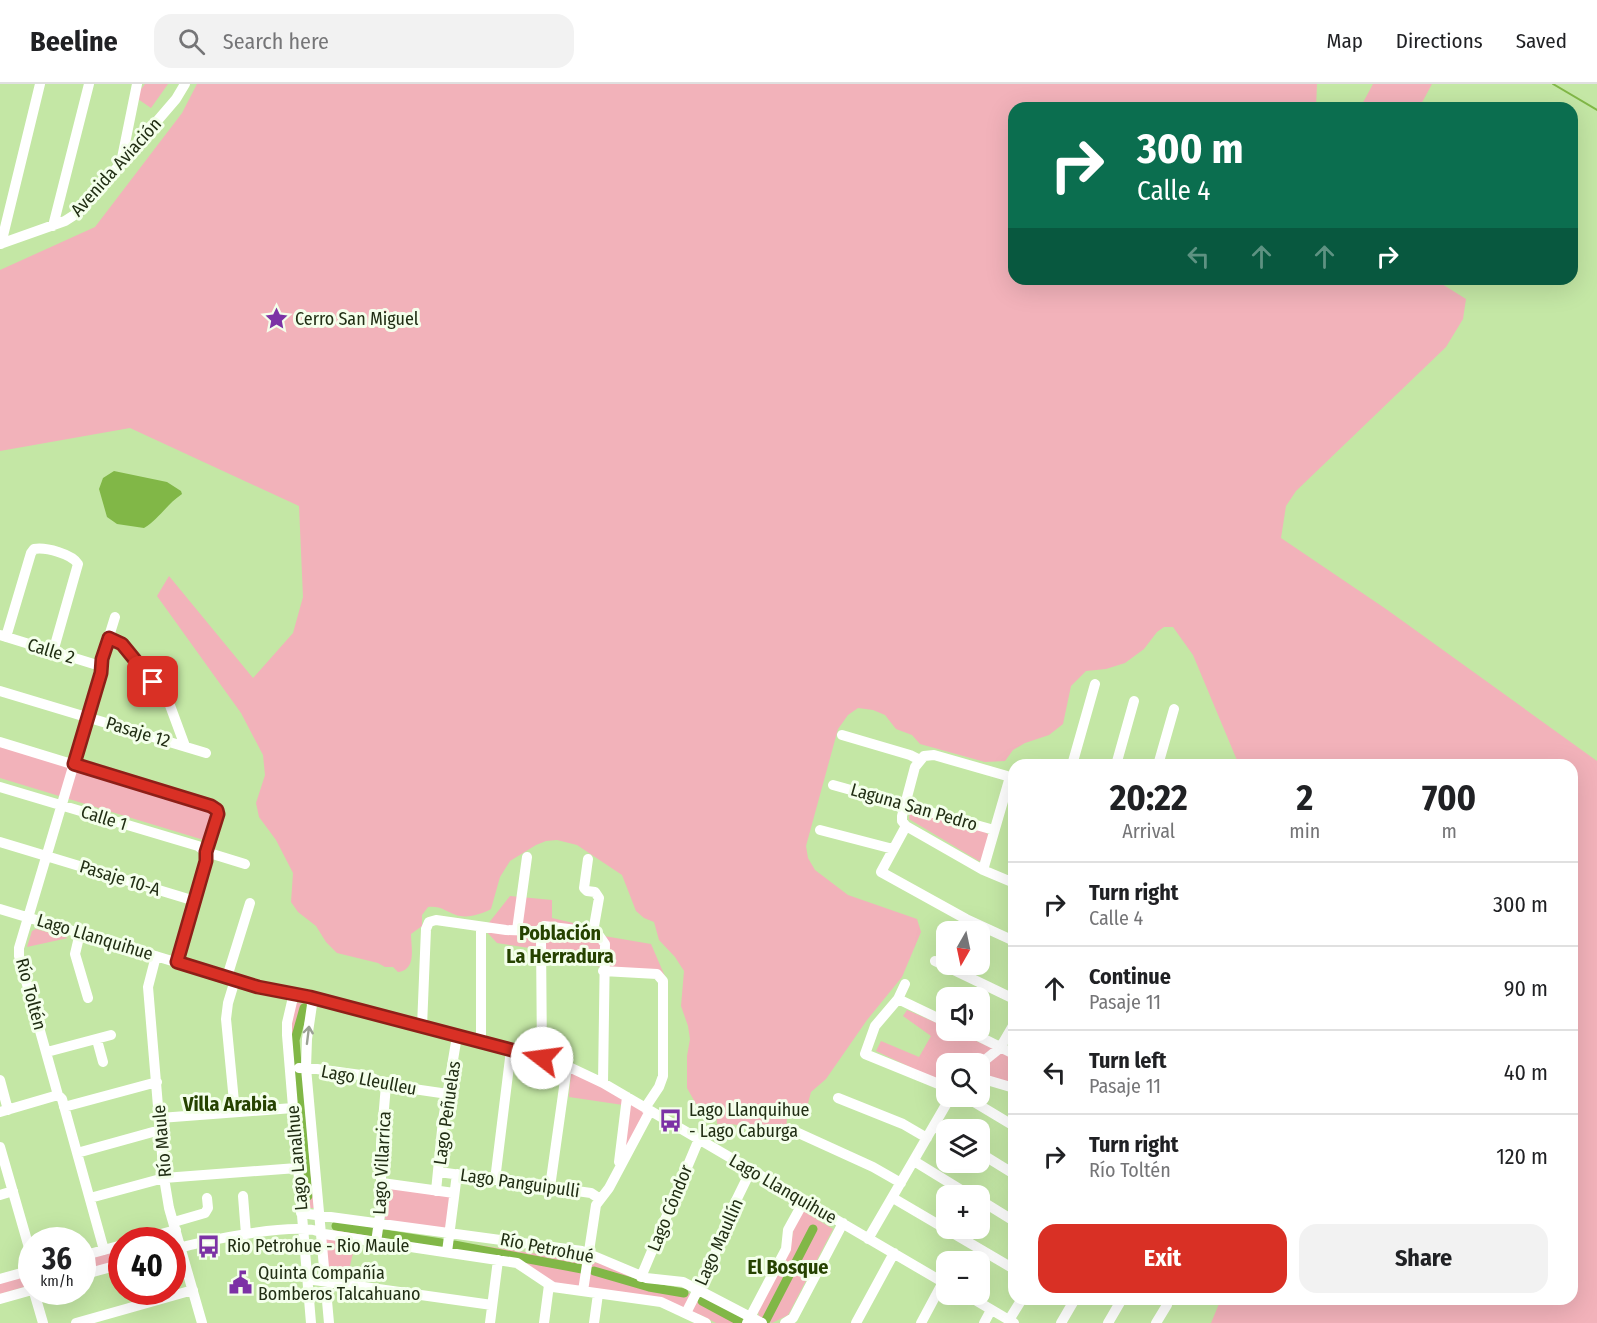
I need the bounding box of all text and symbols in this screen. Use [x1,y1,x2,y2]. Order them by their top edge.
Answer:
search box [154,14,574,68]
text: Beeline [30,25,118,58]
icon: search [175,25,208,58]
text: Search here [223,28,329,55]
text: Map [1326,28,1363,54]
text: Directions [1396,28,1483,54]
text: Saved [1516,28,1567,54]
street label: Avenida Aviación [66,113,166,221]
text: 300 m [1137,124,1244,174]
icon: right [1038,126,1116,204]
text: Calle 4 [1137,175,1210,207]
icon: left [1182,240,1215,273]
icon: ahead [1245,240,1278,273]
icon: ahead [1308,240,1341,273]
icon: right [1371,240,1404,273]
place icon: Cerro San Miguel [264,306,290,332]
place label: Cerro San Miguel [295,308,419,330]
street label: Calle 2 [25,633,77,669]
pin [127,656,178,707]
icon: arrive [136,665,169,698]
street label: Pasaje 12 [103,712,173,752]
text: 20:22 [1110,776,1188,820]
text: 2 [1296,776,1313,820]
text: 700 [1422,776,1476,820]
street label: Laguna San Pedro [848,778,980,836]
street label: Calle 1 [78,801,130,835]
text: Arrival [1122,819,1175,843]
text: min [1289,819,1320,843]
text: m [1441,819,1457,843]
street label: Pasaje 10-A [77,855,164,901]
text: Turn right [1089,879,1178,906]
icon: right [1038,888,1071,921]
text: 300 m [1493,891,1548,918]
text: Calle 4 [1089,906,1143,930]
street label: Lago Llanquihue [34,909,156,965]
district label: Población La Herradura [506,921,614,968]
north arrow [936,921,990,975]
map controls [936,921,990,1305]
street label: Río Toltén [11,956,51,1032]
text: Continue [1089,963,1171,990]
icon: ahead [1038,972,1071,1005]
text: 90 m [1504,975,1548,1002]
button: sound [936,987,990,1041]
text: Pasaje 11 [1089,990,1161,1014]
one-way arrow [302,1025,313,1045]
position arrow [510,1026,574,1090]
text: Turn left [1089,1047,1167,1074]
button: search [936,1053,990,1107]
icon: left [1038,1056,1071,1089]
street label: Lago Peñuelas [429,1059,465,1167]
text: 40 m [1504,1059,1548,1086]
street label: Lago Lleulleu [319,1060,419,1100]
text: Pasaje 11 [1089,1074,1161,1098]
district label: Villa Arabia [182,1092,277,1116]
place label: Lago Llanquihue - Lago Caburga [689,1099,810,1142]
street label: Río Maule [148,1104,176,1178]
street label: Lago Lanalhue [281,1104,313,1212]
bus stop icon: Lago Llanquihue - Lago Caburga [658,1107,684,1133]
street label: Lago Villarrica [368,1110,396,1215]
button: layers [936,1119,990,1173]
text: Turn right [1089,1131,1178,1158]
icon: right [1038,1140,1071,1173]
text: 120 m [1496,1143,1548,1170]
street label: Lago Llanquihue [725,1149,841,1229]
text: Río Toltén [1089,1158,1171,1182]
street label: Lago Cóndor [643,1161,698,1255]
street label: Lago Panguipulli [459,1164,581,1202]
button: + [936,1185,990,1239]
street label: Lago Maullín [690,1195,748,1289]
button: Exit [1038,1224,1287,1293]
button: Share [1299,1224,1548,1293]
speed limit sign: 40 [108,1227,186,1305]
street label: Río Petrohué [498,1228,596,1268]
bus stop icon: Rio Petrohue - Rio Maule [196,1233,222,1259]
place label: Rio Petrohue - Rio Maule [227,1235,410,1257]
text: 36 [42,1241,72,1277]
button: − [936,1251,990,1305]
district label: El Bosque [748,1255,828,1279]
place label: Quinta Compañía Bomberos Talcahuano [258,1262,421,1305]
public building icon: Quinta Compañía Bomberos Talcahuano [227,1270,253,1296]
text: km/h [40,1272,74,1290]

